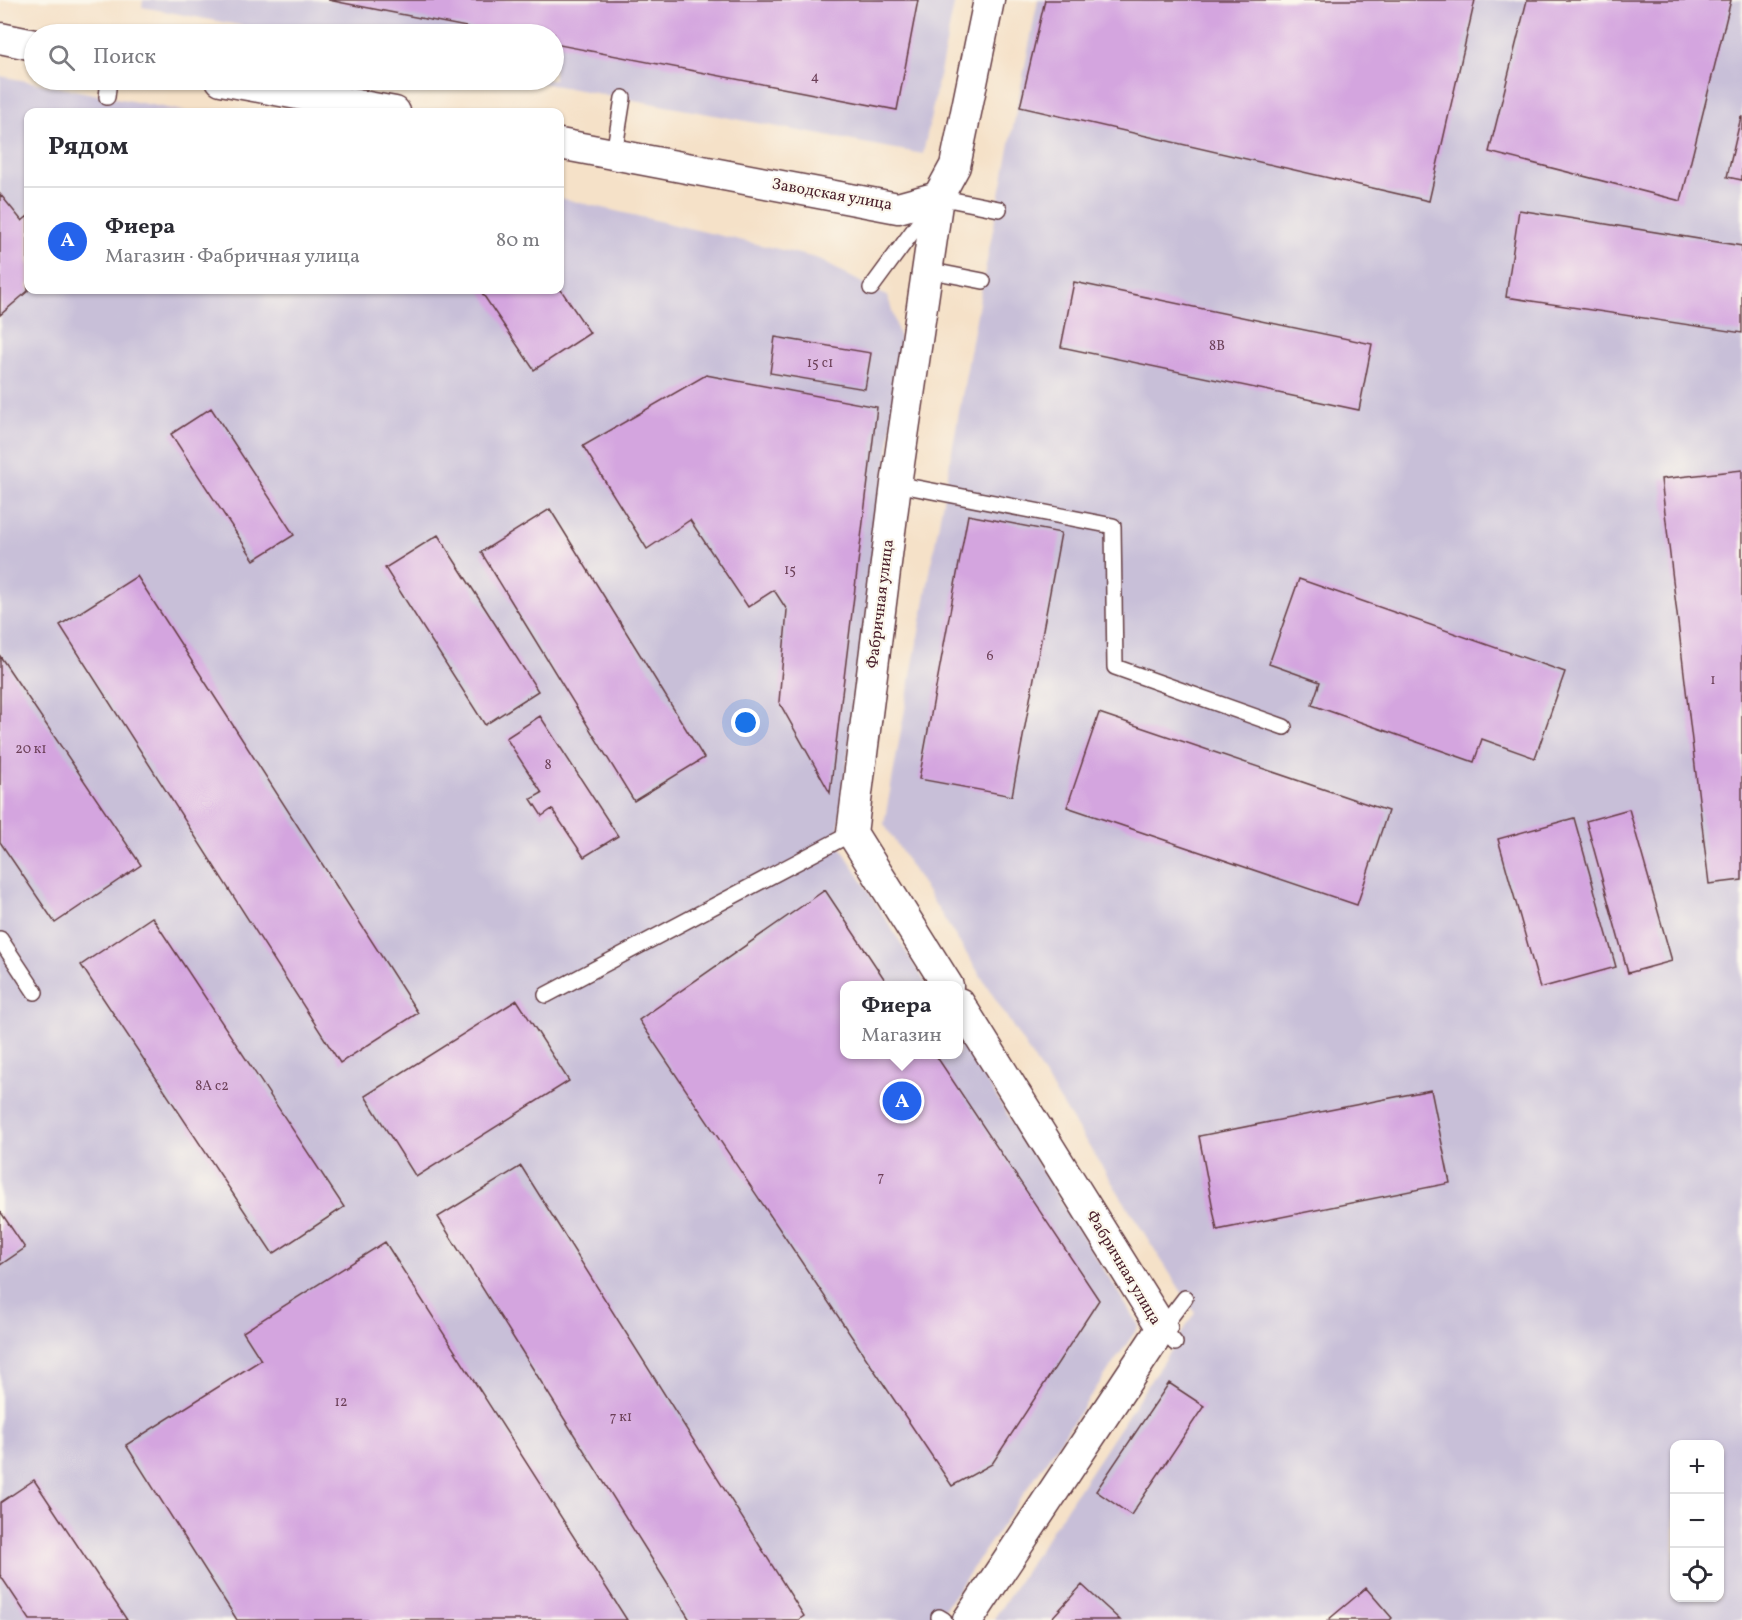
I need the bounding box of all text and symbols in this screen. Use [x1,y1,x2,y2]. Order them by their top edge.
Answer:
search box [24,24,564,90]
icon: search [45,41,78,74]
text: Поиск [93,42,156,73]
house number: 4 [811,68,819,87]
text: Рядом [48,129,128,165]
street label: Заводская улица [770,174,894,216]
text: Фиера [105,212,175,243]
text: A [60,227,75,255]
text: 80 m [496,227,540,255]
text: Магазин · Фабричная улица [105,243,360,271]
house number: 8В [1209,337,1225,356]
house number: 15 с1 [807,354,833,373]
street label: Фабричная улица [862,538,900,670]
house number: 15 [784,561,796,580]
house number: 6 [986,647,994,666]
house number: 1 [1710,671,1716,690]
your location [731,708,760,737]
house number: 20 к1 [15,740,47,759]
house number: 8 [544,756,552,775]
popup [840,981,963,1059]
text: Фиера [861,991,932,1022]
text: Магазин [861,1022,942,1050]
house number: 8А с2 [195,1077,229,1096]
pin: A [882,1078,922,1124]
house number: 7 [878,1168,885,1187]
street label: Фабричная улица [1080,1207,1166,1329]
house number: 12 [335,1393,347,1412]
house number: 7 к1 [610,1408,632,1427]
map controls [1670,1440,1724,1602]
button: + [1670,1440,1724,1494]
button: − [1670,1494,1724,1548]
button: locate [1670,1548,1724,1602]

